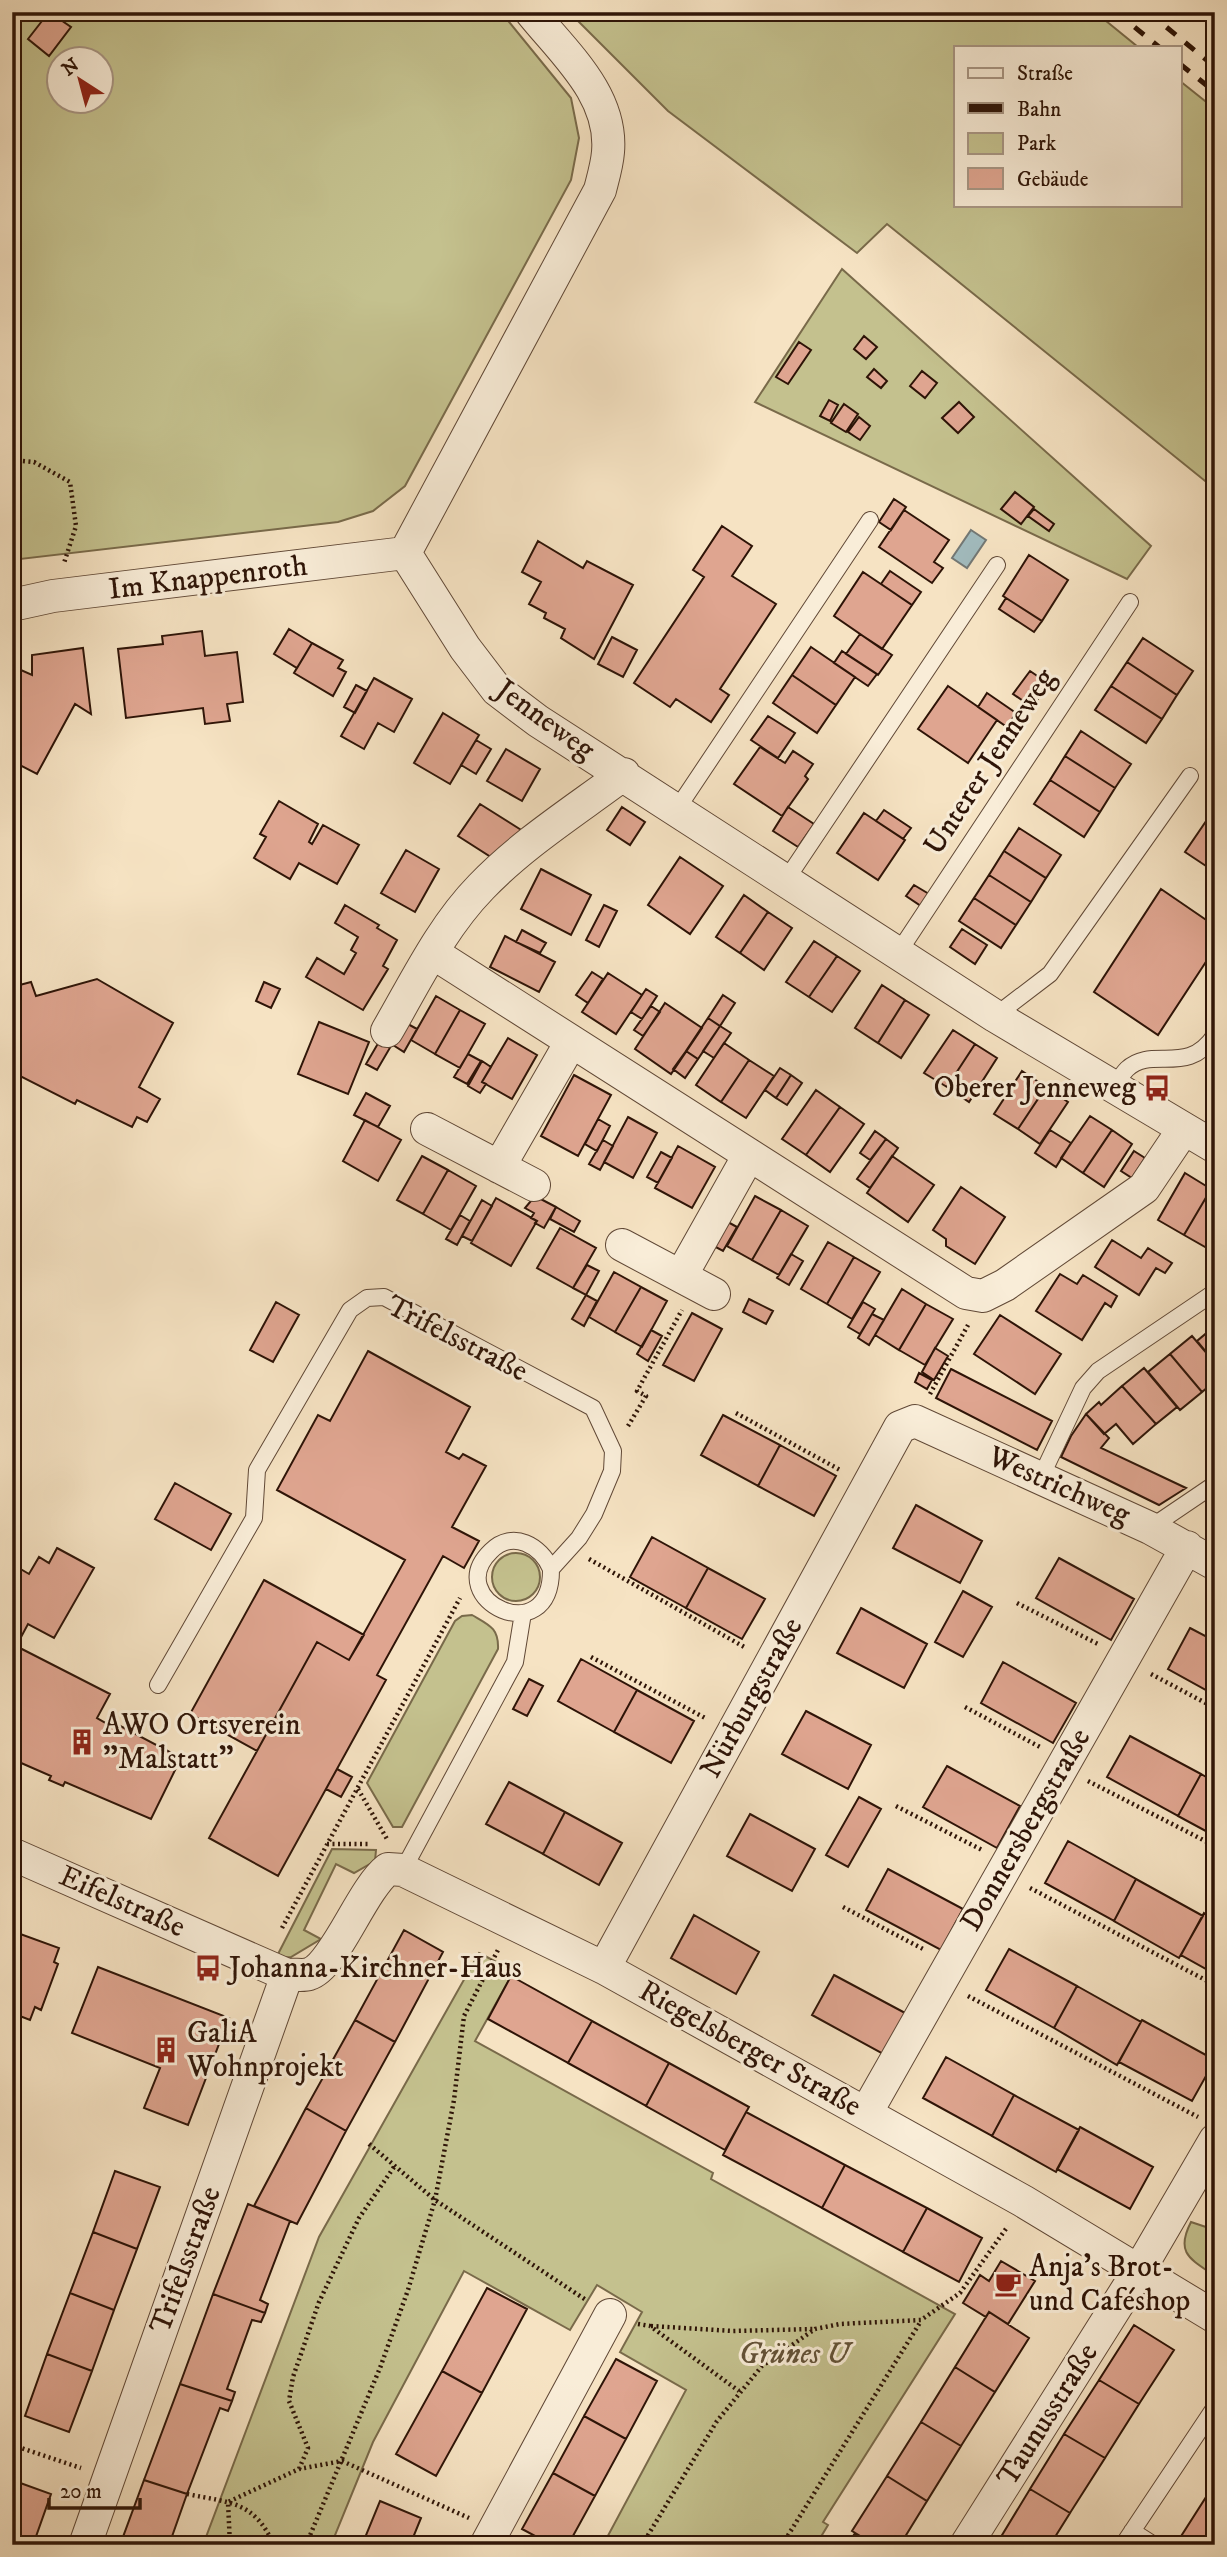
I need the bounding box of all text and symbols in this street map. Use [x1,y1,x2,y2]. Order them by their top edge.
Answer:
north arrow [46,46,116,116]
legend [954,46,1182,206]
text: N [58,53,84,81]
text: Straße [1017,61,1073,87]
text: Bahn [1017,97,1061,123]
text: Park [1017,131,1057,157]
text: Gebäude [1017,167,1089,193]
street label: Im Knappenroth [106,547,310,609]
street label: Unterer Jenneweg [916,661,1064,862]
street label: Jenneweg [486,670,602,769]
place label: Oberer Jenneweg [933,1070,1136,1107]
bus stop icon: Oberer Jenneweg [1142,1073,1172,1103]
street label: Trifelsstraße [380,1288,534,1390]
street label: Westrichweg [981,1438,1136,1534]
street label: Nürburgstraße [693,1611,811,1785]
place label: AWO Ortsverein "Malstatt" [103,1707,301,1778]
street label: Donnersbergstraße [953,1722,1099,1938]
building icon: AWO Ortsverein "Malstatt" [67,1727,97,1757]
street label: Eifelstraße [53,1858,191,1946]
place label: Johanna-Kirchner-Haus [226,1950,522,1987]
bus stop icon: Johanna-Kirchner-Haus [193,1953,223,1983]
street label: Riegelsberger Straße [632,1973,868,2125]
place label: GaliA Wohnprojekt [186,2015,344,2086]
building icon: GaliA Wohnprojekt [151,2035,181,2065]
street label: Trifelsstraße [142,2182,230,2338]
place label: Anja's Brot- und Caféshop [1029,2249,1190,2320]
cafe icon: Anja's Brot- und Caféshop [993,2269,1023,2299]
park label: Grünes U [739,2336,853,2373]
street label: Taunusstraße [990,2337,1106,2493]
scale bar [49,2466,140,2510]
text: 20 m [60,2479,102,2505]

